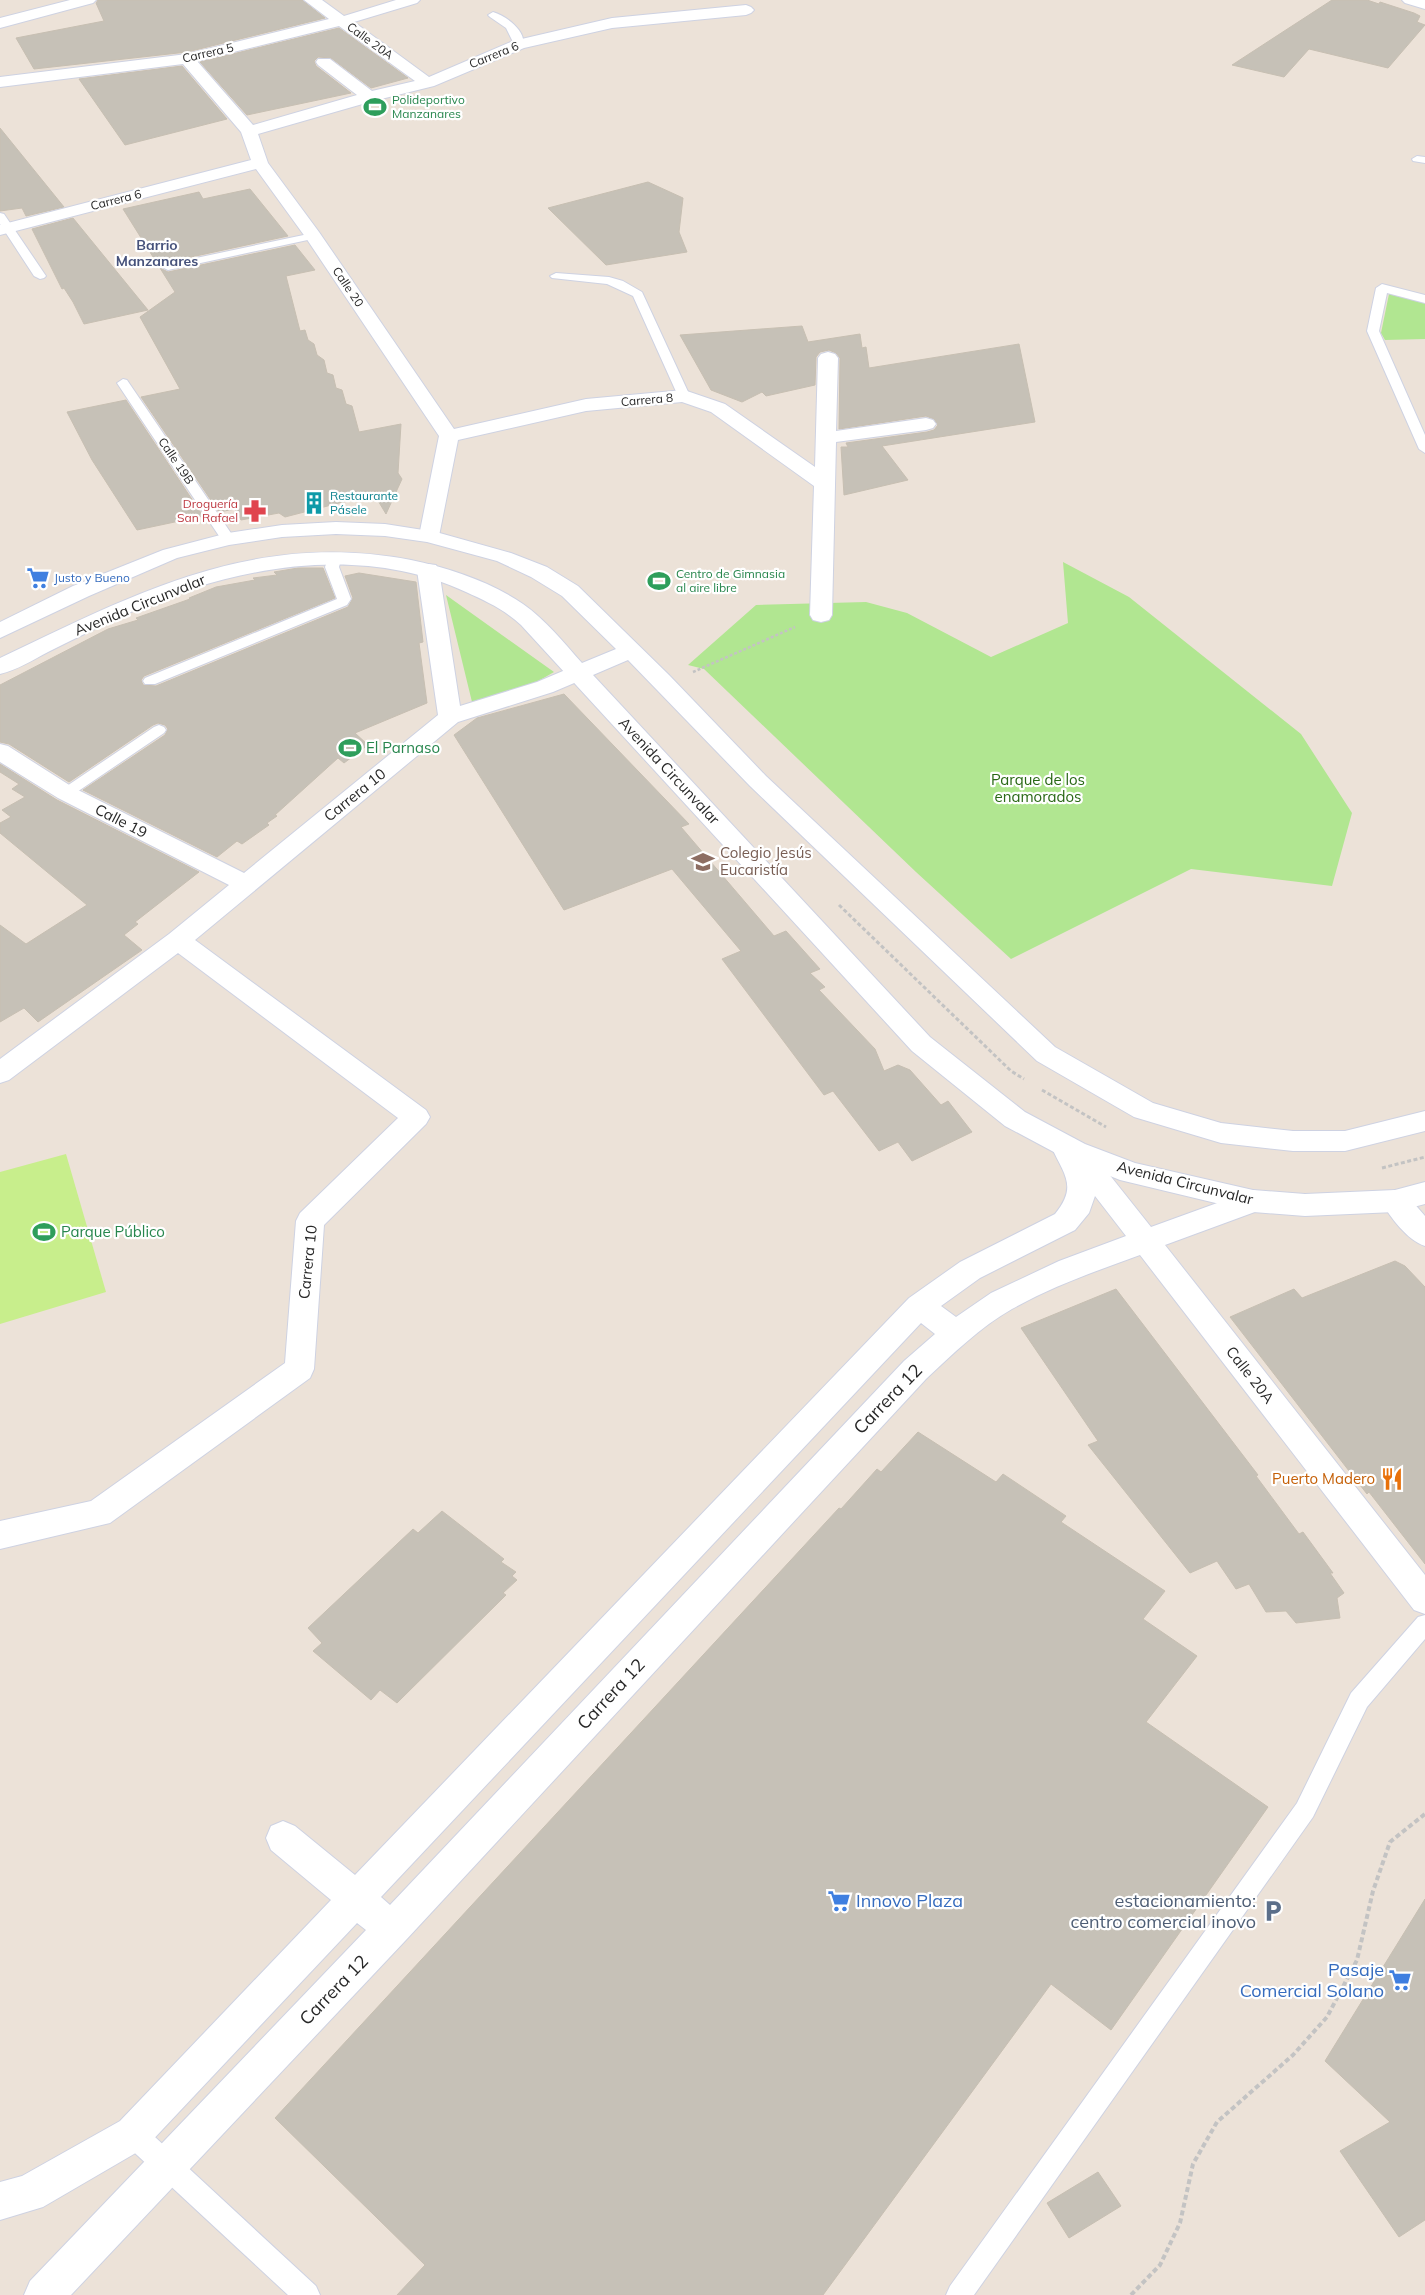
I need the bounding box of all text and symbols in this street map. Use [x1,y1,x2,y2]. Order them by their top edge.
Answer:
street label: Calle 20A [344,19,397,63]
street label: Carrera 6 [467,38,521,71]
street label: Carrera 5 [181,39,235,66]
place label: Polideportivo Manzanares [392,92,465,121]
sports icon: Polideportivo Manzanares [362,94,388,120]
street label: Carrera 6 [89,186,143,213]
district label: Barrio Manzanares [116,236,198,270]
street label: Calle 20 [330,264,367,310]
street label: Carrera 8 [620,390,674,409]
street label: Calle 19B [155,434,197,487]
place label: Restaurante Pásele [330,488,398,517]
building icon: Restaurante Pásele [301,490,327,516]
place label: Droguería San Rafael [177,496,238,525]
pharmacy icon: Droguería San Rafael [242,498,268,524]
supermarket icon: Justo y Bueno [25,565,51,591]
place label: Centro de Gimnasia al aire libre [676,566,785,595]
sports icon: Centro de Gimnasia al aire libre [646,568,672,594]
street label: Avenida Circunvalar [71,569,209,640]
place label: Justo y Bueno [54,570,130,585]
street label: Avenida Circunvalar [615,713,724,829]
sports icon: El Parnaso [337,735,363,761]
place label: El Parnaso [366,738,440,757]
street label: Carrera 10 [320,764,390,825]
park label: Parque de los enamorados [991,770,1085,806]
street label: Calle 19 [92,799,151,842]
place label: Colegio Jesús Eucaristía [720,843,812,879]
school or university icon: Colegio Jesús Eucaristía [690,849,716,875]
street label: Avenida Circunvalar [1115,1156,1256,1209]
sports icon: Parque Público [31,1219,57,1245]
place label: Parque Público [61,1222,165,1241]
street label: Carrera 10 [294,1224,321,1300]
street label: Calle 20A [1222,1342,1279,1407]
street label: Carrera 12 [848,1359,927,1439]
restaurant icon: Puerto Madero [1379,1466,1405,1492]
place label: Puerto Madero [1272,1469,1375,1488]
street label: Carrera 12 [572,1653,649,1734]
supermarket icon: Innovo Plaza [826,1888,852,1914]
place label: Innovo Plaza [856,1889,963,1912]
place label: estacionamiento: centro comercial inovo [1071,1889,1256,1933]
parking icon: estacionamiento: centro comercial inovo [1260,1898,1286,1924]
street label: Carrera 12 [294,1950,373,2030]
place label: Pasaje Comercial Solano [1240,1958,1384,2002]
supermarket icon: Pasaje Comercial Solano [1387,1967,1413,1993]

